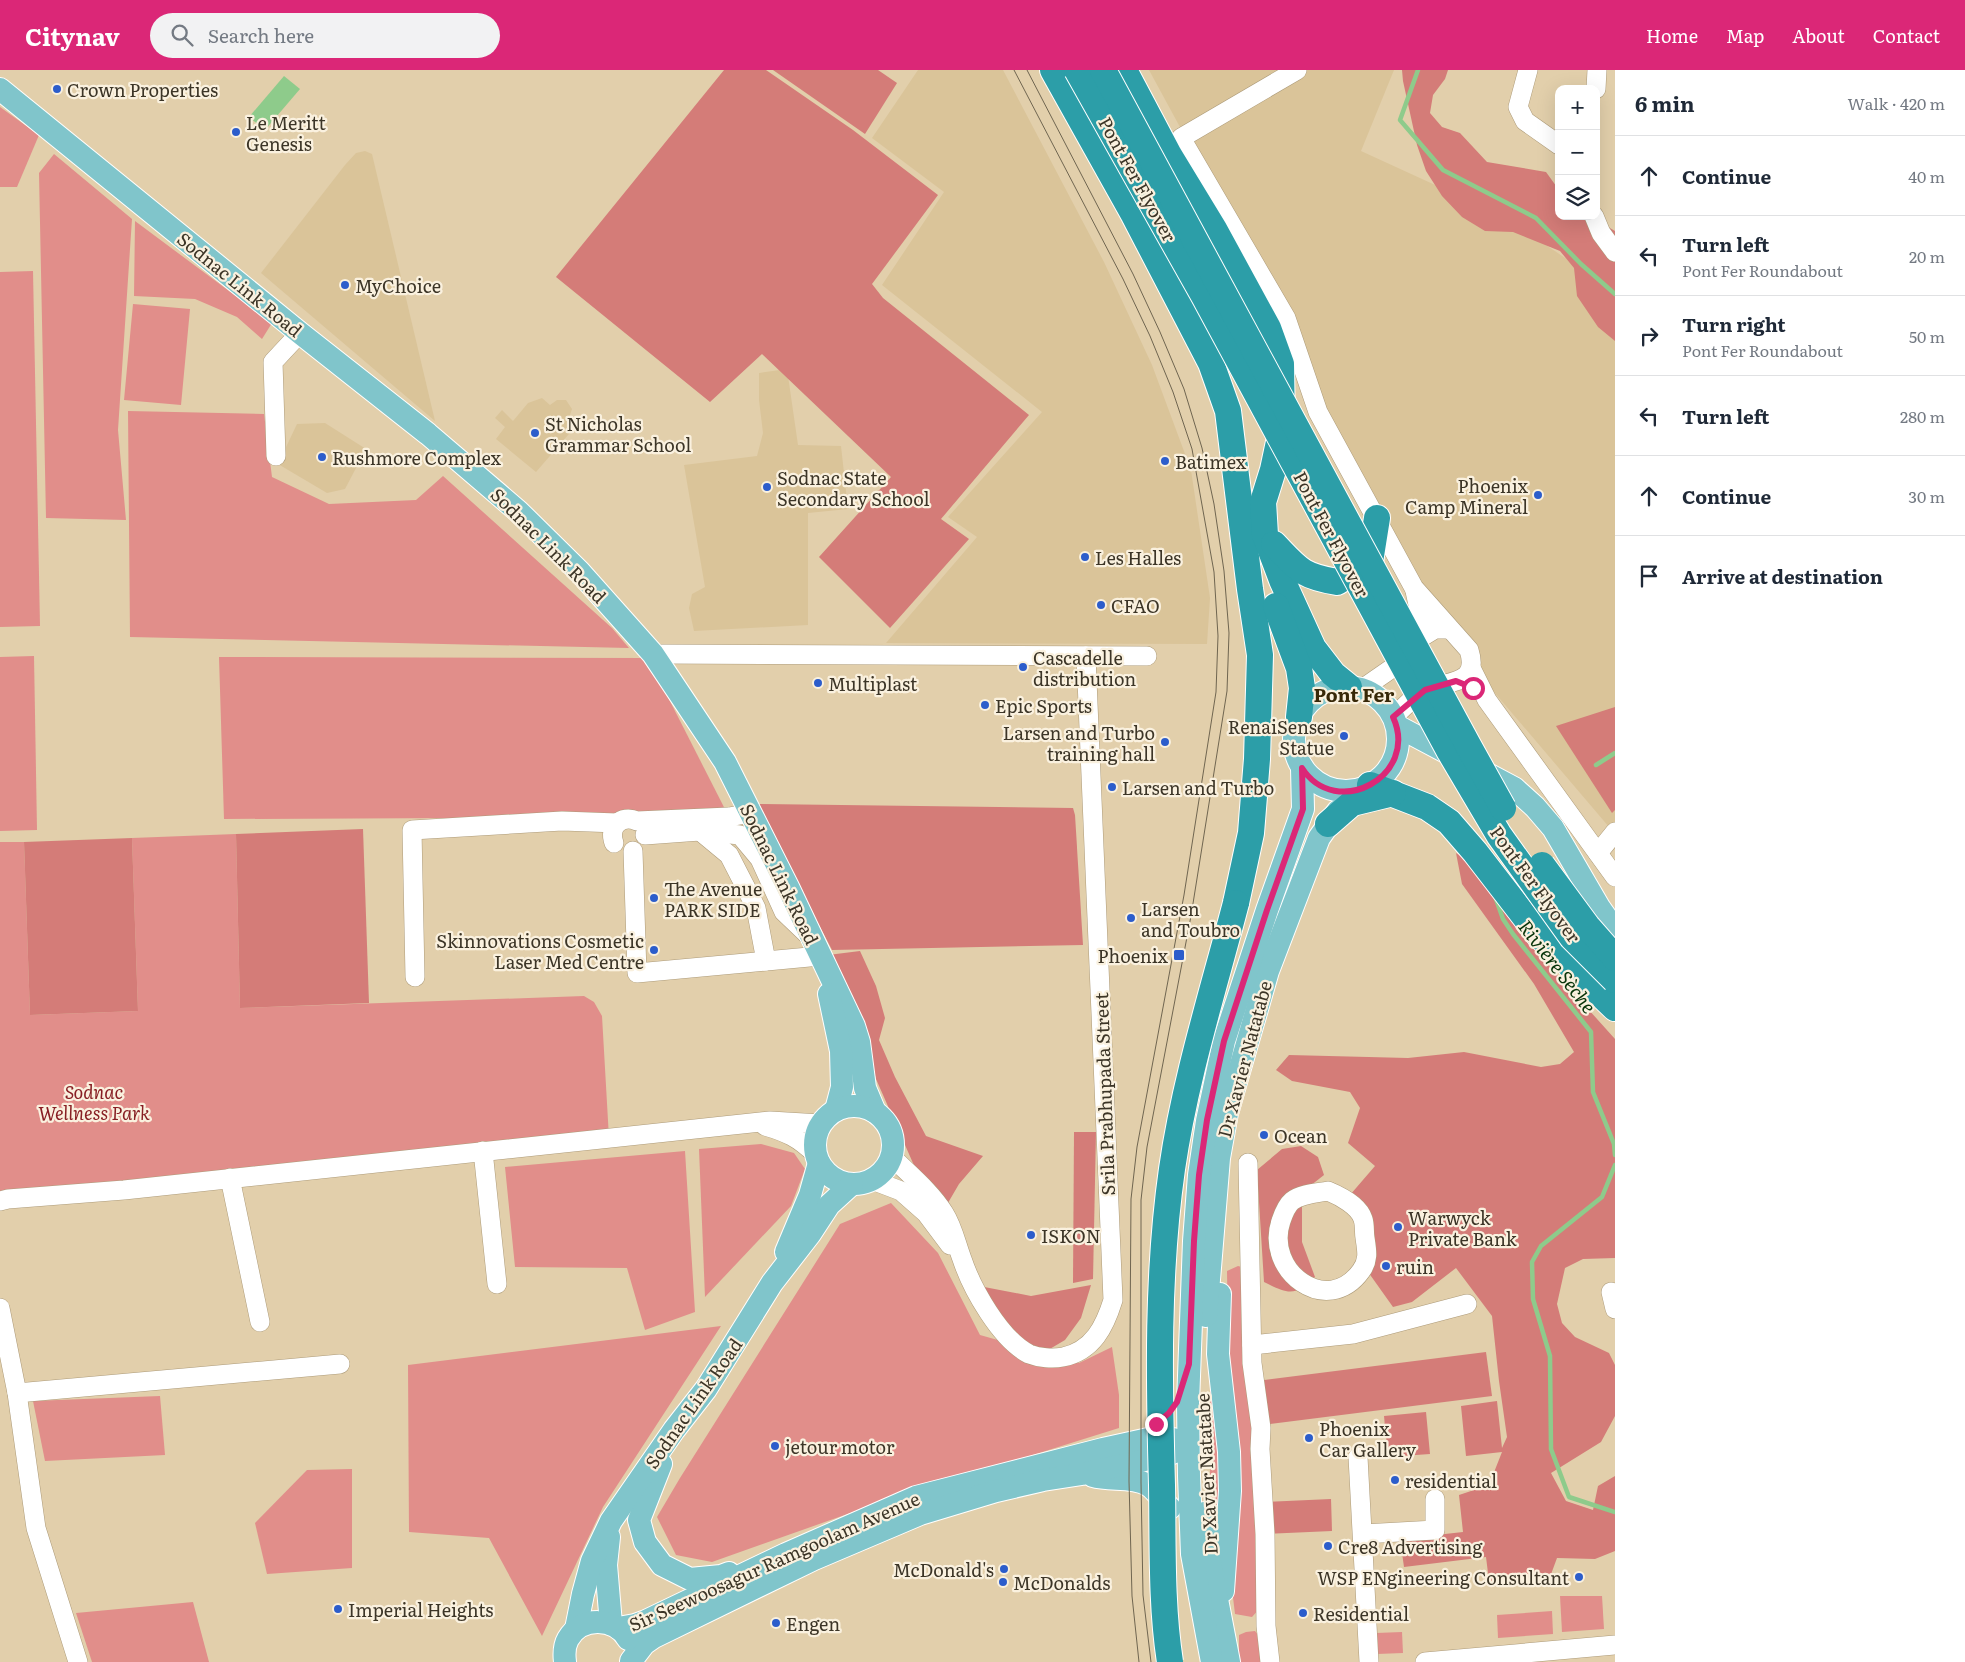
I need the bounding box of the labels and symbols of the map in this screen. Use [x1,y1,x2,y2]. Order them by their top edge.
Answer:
place label: Crown Properties [67,76,218,103]
marker: Crown Properties [51,83,63,95]
place label: Le Meritt Genesis [246,109,327,157]
street label: Pont Fer Flyover [1092,112,1184,247]
marker: Le Meritt Genesis [230,126,242,138]
street label: Sodnac Link Road [172,225,308,343]
place label: MyChoice [355,272,441,299]
marker: MyChoice [339,279,351,291]
place label: St Nicholas Grammar School [545,410,691,458]
marker: St Nicholas Grammar School [529,427,541,439]
place label: Rushmore Complex [332,444,502,471]
place label: Batimex [1175,448,1247,475]
marker: Rushmore Complex [316,451,328,463]
marker: Batimex [1159,455,1171,467]
place label: Sodnac State Secondary School [777,464,929,512]
street label: Pont Fer Flyover [1287,466,1377,602]
place label: Phoenix Camp Mineral [1405,472,1529,520]
street label: Sodnac Link Road [485,481,613,609]
marker: Sodnac State Secondary School [761,481,773,493]
marker: Phoenix Camp Mineral [1532,489,1544,501]
place label: Les Halles [1095,544,1181,571]
marker: Les Halles [1079,551,1091,563]
place label: CFAO [1111,592,1160,619]
marker: CFAO [1095,599,1107,611]
place label: Cascadelle distribution [1033,644,1136,692]
marker: Cascadelle distribution [1017,661,1029,673]
place label: Multiplast [828,670,918,697]
marker: Multiplast [812,677,824,689]
route start [1462,677,1485,700]
district label: Pont Fer [1314,680,1395,708]
place label: Epic Sports [995,692,1092,719]
marker: Epic Sports [979,699,991,711]
place label: RenaiSenses Statue [1228,713,1334,761]
place label: Larsen and Turbo training hall [1003,719,1155,767]
marker: RenaiSenses Statue [1338,730,1350,742]
marker: Larsen and Turbo training hall [1159,736,1171,748]
place label: Larsen and Turbo [1122,774,1274,801]
marker: Larsen and Turbo [1106,781,1118,793]
street label: Sodnac Link Road [734,799,826,949]
street label: Pont Fer Flyover [1484,820,1588,949]
place label: The Avenue PARK SIDE [664,875,762,923]
marker: The Avenue PARK SIDE [648,892,660,904]
place label: Larsen and Toubro [1141,895,1240,943]
marker: Larsen and Toubro [1125,912,1137,924]
water label: Rivière Sèche [1512,913,1604,1019]
place label: Skinnovations Cosmetic Laser Med Centre [436,927,644,975]
place label: Phoenix [1098,942,1169,969]
marker: Skinnovations Cosmetic Laser Med Centre [648,944,660,956]
marker: Phoenix [1172,948,1186,962]
street label: Dr Xavier Natatabe [1210,977,1278,1141]
street label: Srila Prabhupada Street [1087,991,1121,1196]
park label: Sodnac Wellness Park [38,1078,150,1126]
place label: Ocean [1274,1122,1327,1149]
marker: Ocean [1258,1129,1270,1141]
place label: Warwyck Private Bank [1408,1204,1518,1252]
marker: Warwyck Private Bank [1392,1221,1404,1233]
place label: ISKON [1041,1222,1101,1249]
marker: ISKON [1025,1229,1037,1241]
place label: ruin [1396,1253,1434,1280]
marker: ruin [1380,1260,1392,1272]
street label: Sodnac Link Road [638,1332,748,1474]
street label: Dr Xavier Natatabe [1188,1393,1224,1555]
route end [1145,1413,1168,1436]
place label: Phoenix Car Gallery [1319,1415,1417,1463]
marker: Phoenix Car Gallery [1303,1432,1315,1444]
place label: jetour motor [785,1433,895,1460]
marker: jetour motor [769,1440,781,1452]
place label: residential [1405,1467,1497,1494]
marker: residential [1389,1474,1401,1486]
street label: Sir Seewoosagur Ramgoolam Avenue [624,1484,924,1638]
place label: Cre8 Advertising [1338,1533,1484,1560]
marker: Cre8 Advertising [1322,1540,1334,1552]
place label: McDonald's [893,1556,994,1583]
marker: McDonald's [998,1563,1010,1575]
place label: WSP ENgineering Consultant [1317,1564,1570,1591]
place label: McDonalds [1013,1569,1110,1596]
marker: WSP ENgineering Consultant [1573,1571,1585,1583]
marker: McDonalds [997,1576,1009,1588]
place label: Imperial Heights [348,1596,493,1623]
place label: Residential [1313,1600,1409,1627]
marker: Imperial Heights [332,1603,344,1615]
marker: Residential [1297,1607,1309,1619]
place label: Engen [786,1610,840,1637]
marker: Engen [770,1617,782,1629]

